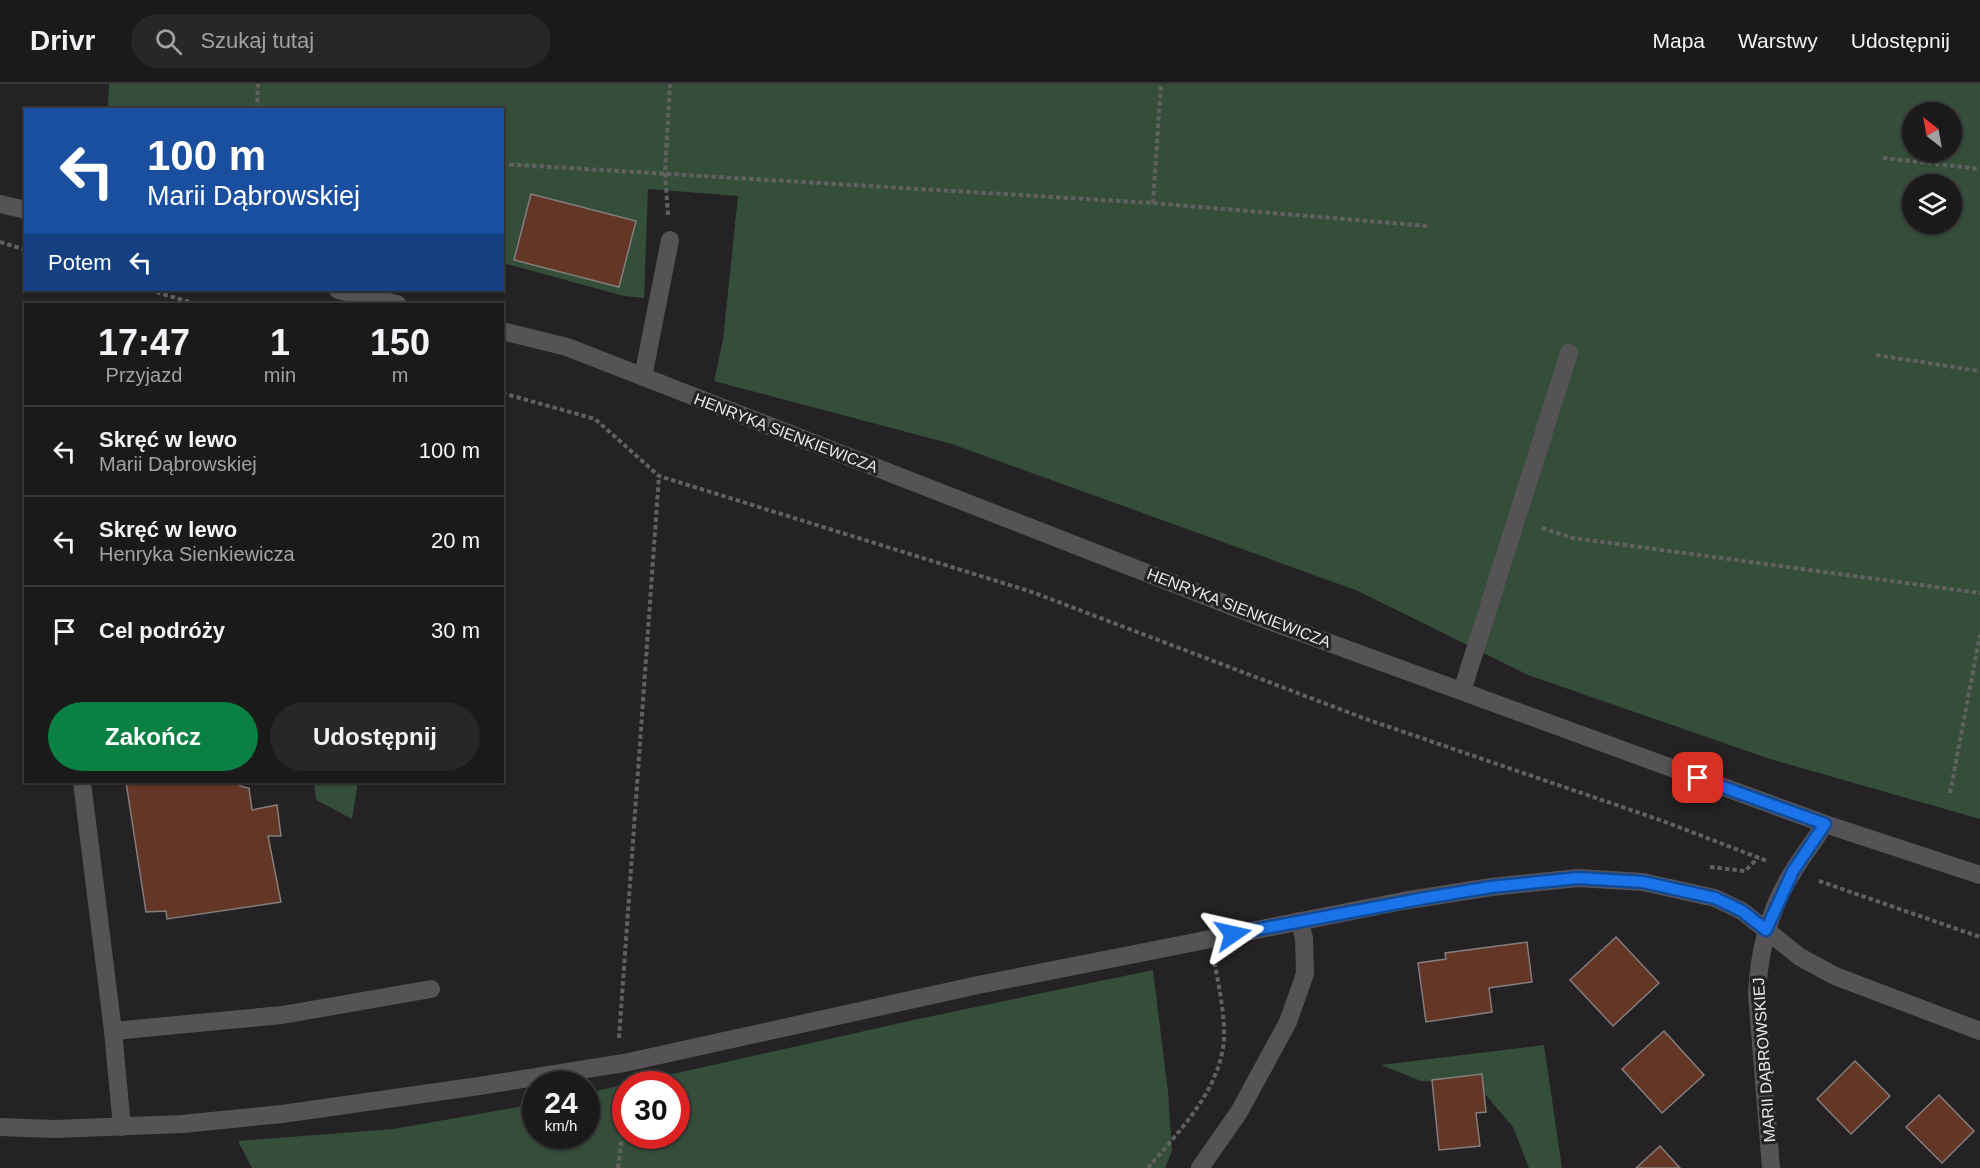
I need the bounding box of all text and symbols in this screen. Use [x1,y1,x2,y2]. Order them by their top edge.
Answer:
search box [131,14,551,68]
text: Drivr [30,25,95,56]
icon: search [152,25,185,58]
text: Szukaj tutaj [200,28,314,53]
text: Mapa [1653,29,1705,52]
text: Warstwy [1738,29,1818,52]
text: Udostępnij [1851,29,1950,52]
north arrow [1902,102,1962,162]
map controls [1902,102,1962,234]
icon: left [48,132,126,210]
text: 100 m [147,132,266,179]
button: layers [1902,174,1962,234]
text: Marii Dąbrowskiej [147,181,360,211]
icon: left [124,246,157,279]
text: Potem [48,250,112,275]
text: 17:47 [98,322,190,363]
text: 1 [270,322,290,363]
text: 150 [370,322,430,363]
text: Przyjazd [106,364,182,386]
text: min [264,364,296,386]
text: m [392,364,408,386]
street label: HENRYKA SIENKIEWICZA [692,390,881,476]
text: Skręć w lewo [99,427,237,452]
icon: left [48,435,81,468]
text: 100 m [419,438,480,463]
text: Marii Dąbrowskiej [99,453,257,475]
text: Skręć w lewo [99,517,237,542]
icon: left [48,525,81,558]
text: 20 m [431,528,480,553]
text: Henryka Sienkiewicza [99,543,295,565]
street label: HENRYKA SIENKIEWICZA [1145,565,1334,651]
icon: arrive [48,615,81,648]
text: Cel podróży [99,618,225,643]
text: 30 m [431,618,480,643]
button: Zakończ [48,702,258,771]
button: Udostępnij [270,702,480,771]
pin [1672,752,1723,803]
icon: arrive [1681,761,1714,794]
position arrow [1201,902,1265,966]
street label: MARII DĄBROWSKIEJ [1750,977,1778,1143]
speed limit sign: 30 [612,1071,690,1149]
text: 24 [544,1086,578,1119]
text: km/h [545,1117,577,1134]

